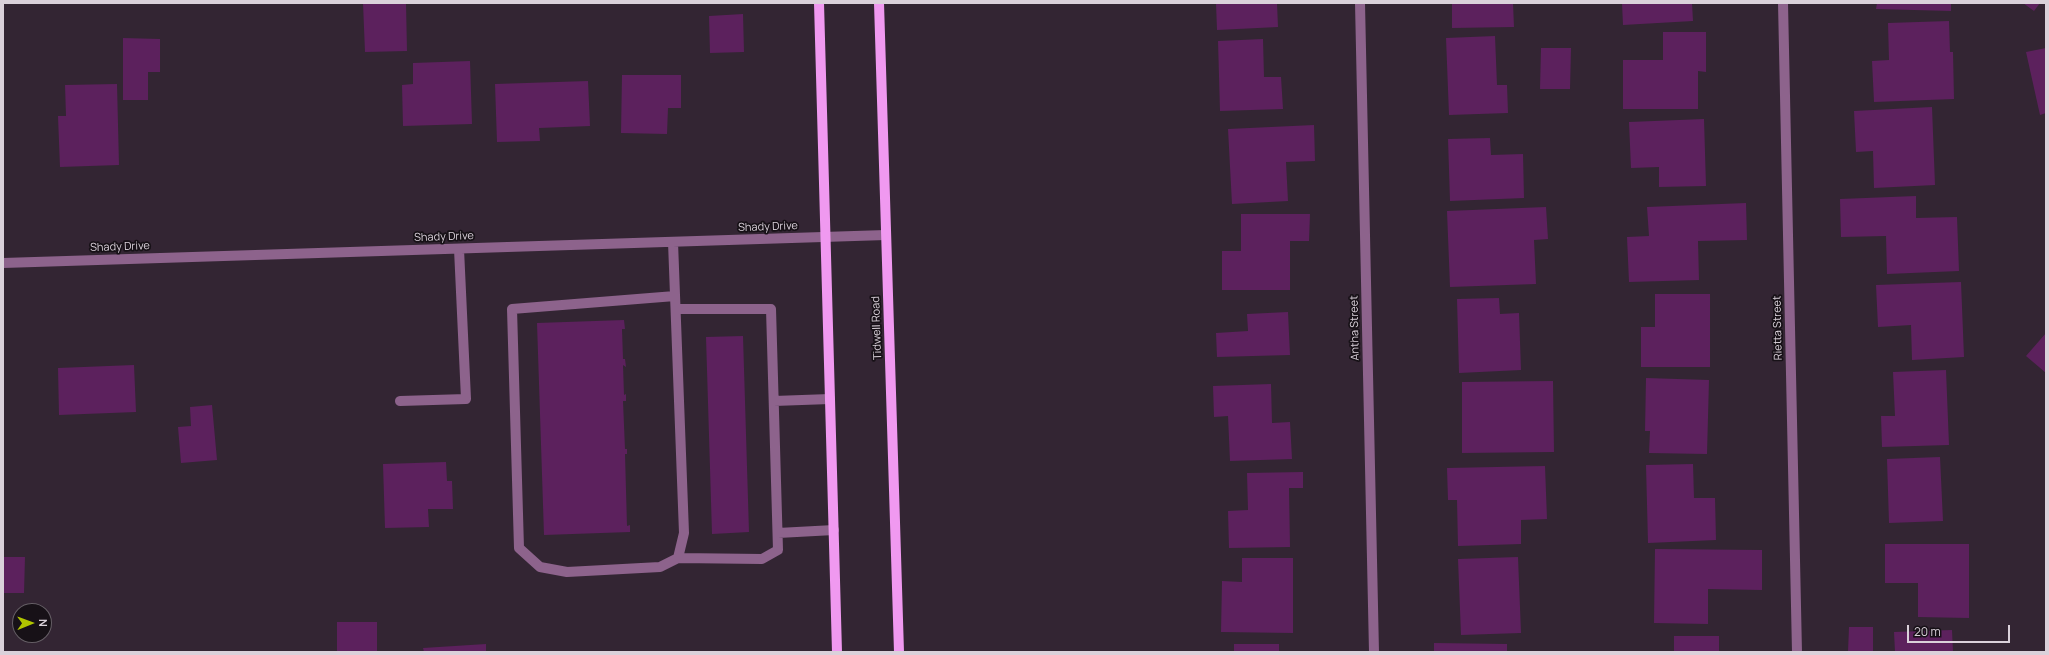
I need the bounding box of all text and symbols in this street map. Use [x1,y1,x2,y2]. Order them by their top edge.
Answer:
street label: Shady Drive [738,219,798,235]
street label: Shady Drive [414,229,474,245]
street label: Shady Drive [90,239,150,255]
street label: Antha Street [1348,295,1362,361]
street label: Tidwell Road [869,296,885,360]
street label: Rietta Street [1771,296,1785,360]
north arrow [12,603,52,643]
scale bar [1909,617,2012,643]
text: N [36,619,51,627]
text: 20 m [1914,623,1941,640]

